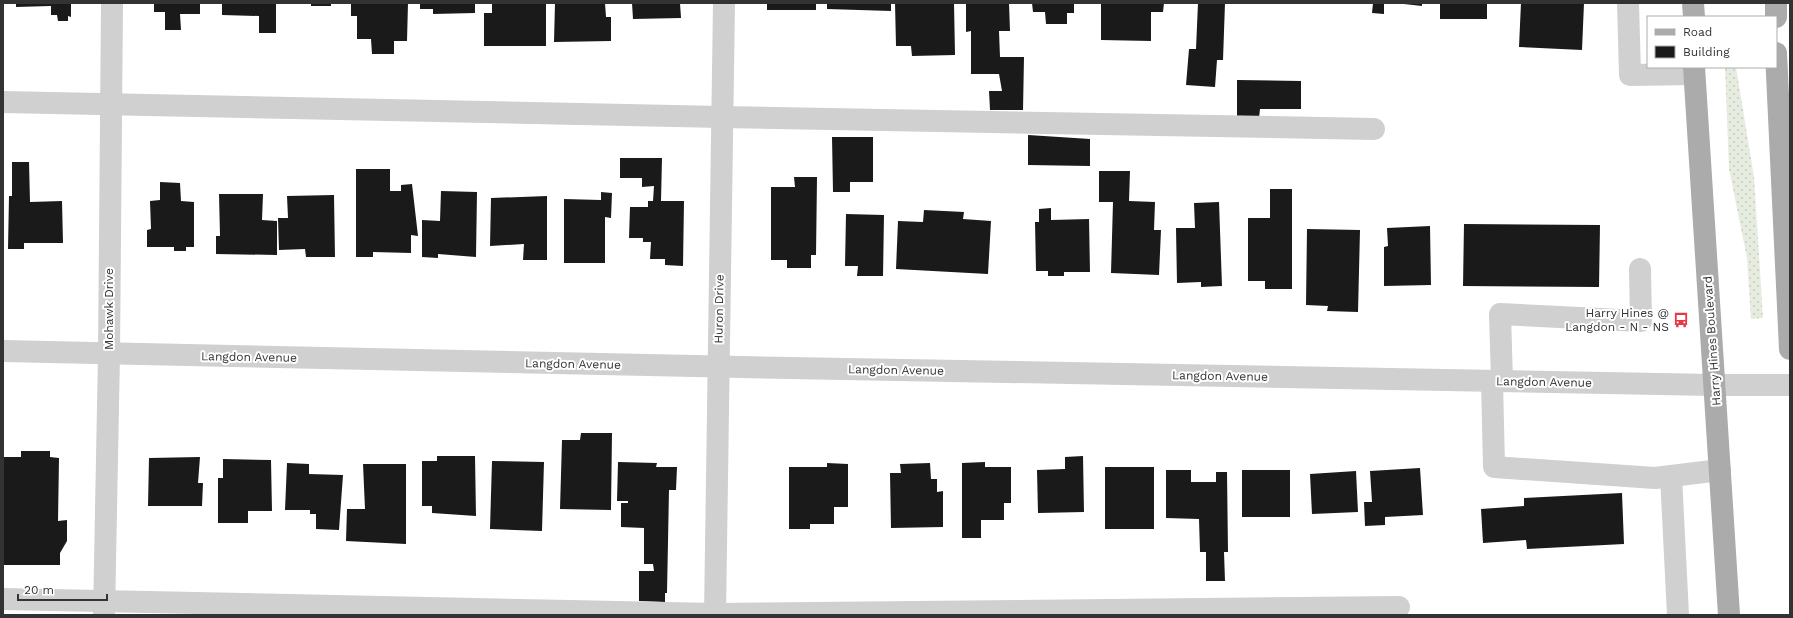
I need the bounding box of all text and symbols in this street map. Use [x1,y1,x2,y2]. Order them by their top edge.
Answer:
legend [1647,16,1777,68]
text: Road [1683,25,1712,39]
text: Building [1683,45,1730,59]
street label: Mohawk Drive [102,268,116,350]
street label: Huron Drive [711,274,727,344]
street label: Harry Hines Boulevard [1700,276,1724,406]
place label: Harry Hines @ Langdon - N - NS [1565,306,1669,334]
bus stop icon: Harry Hines @ Langdon - N - NS [1672,311,1690,329]
street label: Langdon Avenue [201,349,297,365]
street label: Langdon Avenue [525,356,621,372]
street label: Langdon Avenue [848,362,944,378]
street label: Langdon Avenue [1172,368,1268,384]
street label: Langdon Avenue [1496,374,1592,390]
scale bar [18,576,107,602]
text: 20 m [24,583,54,597]

